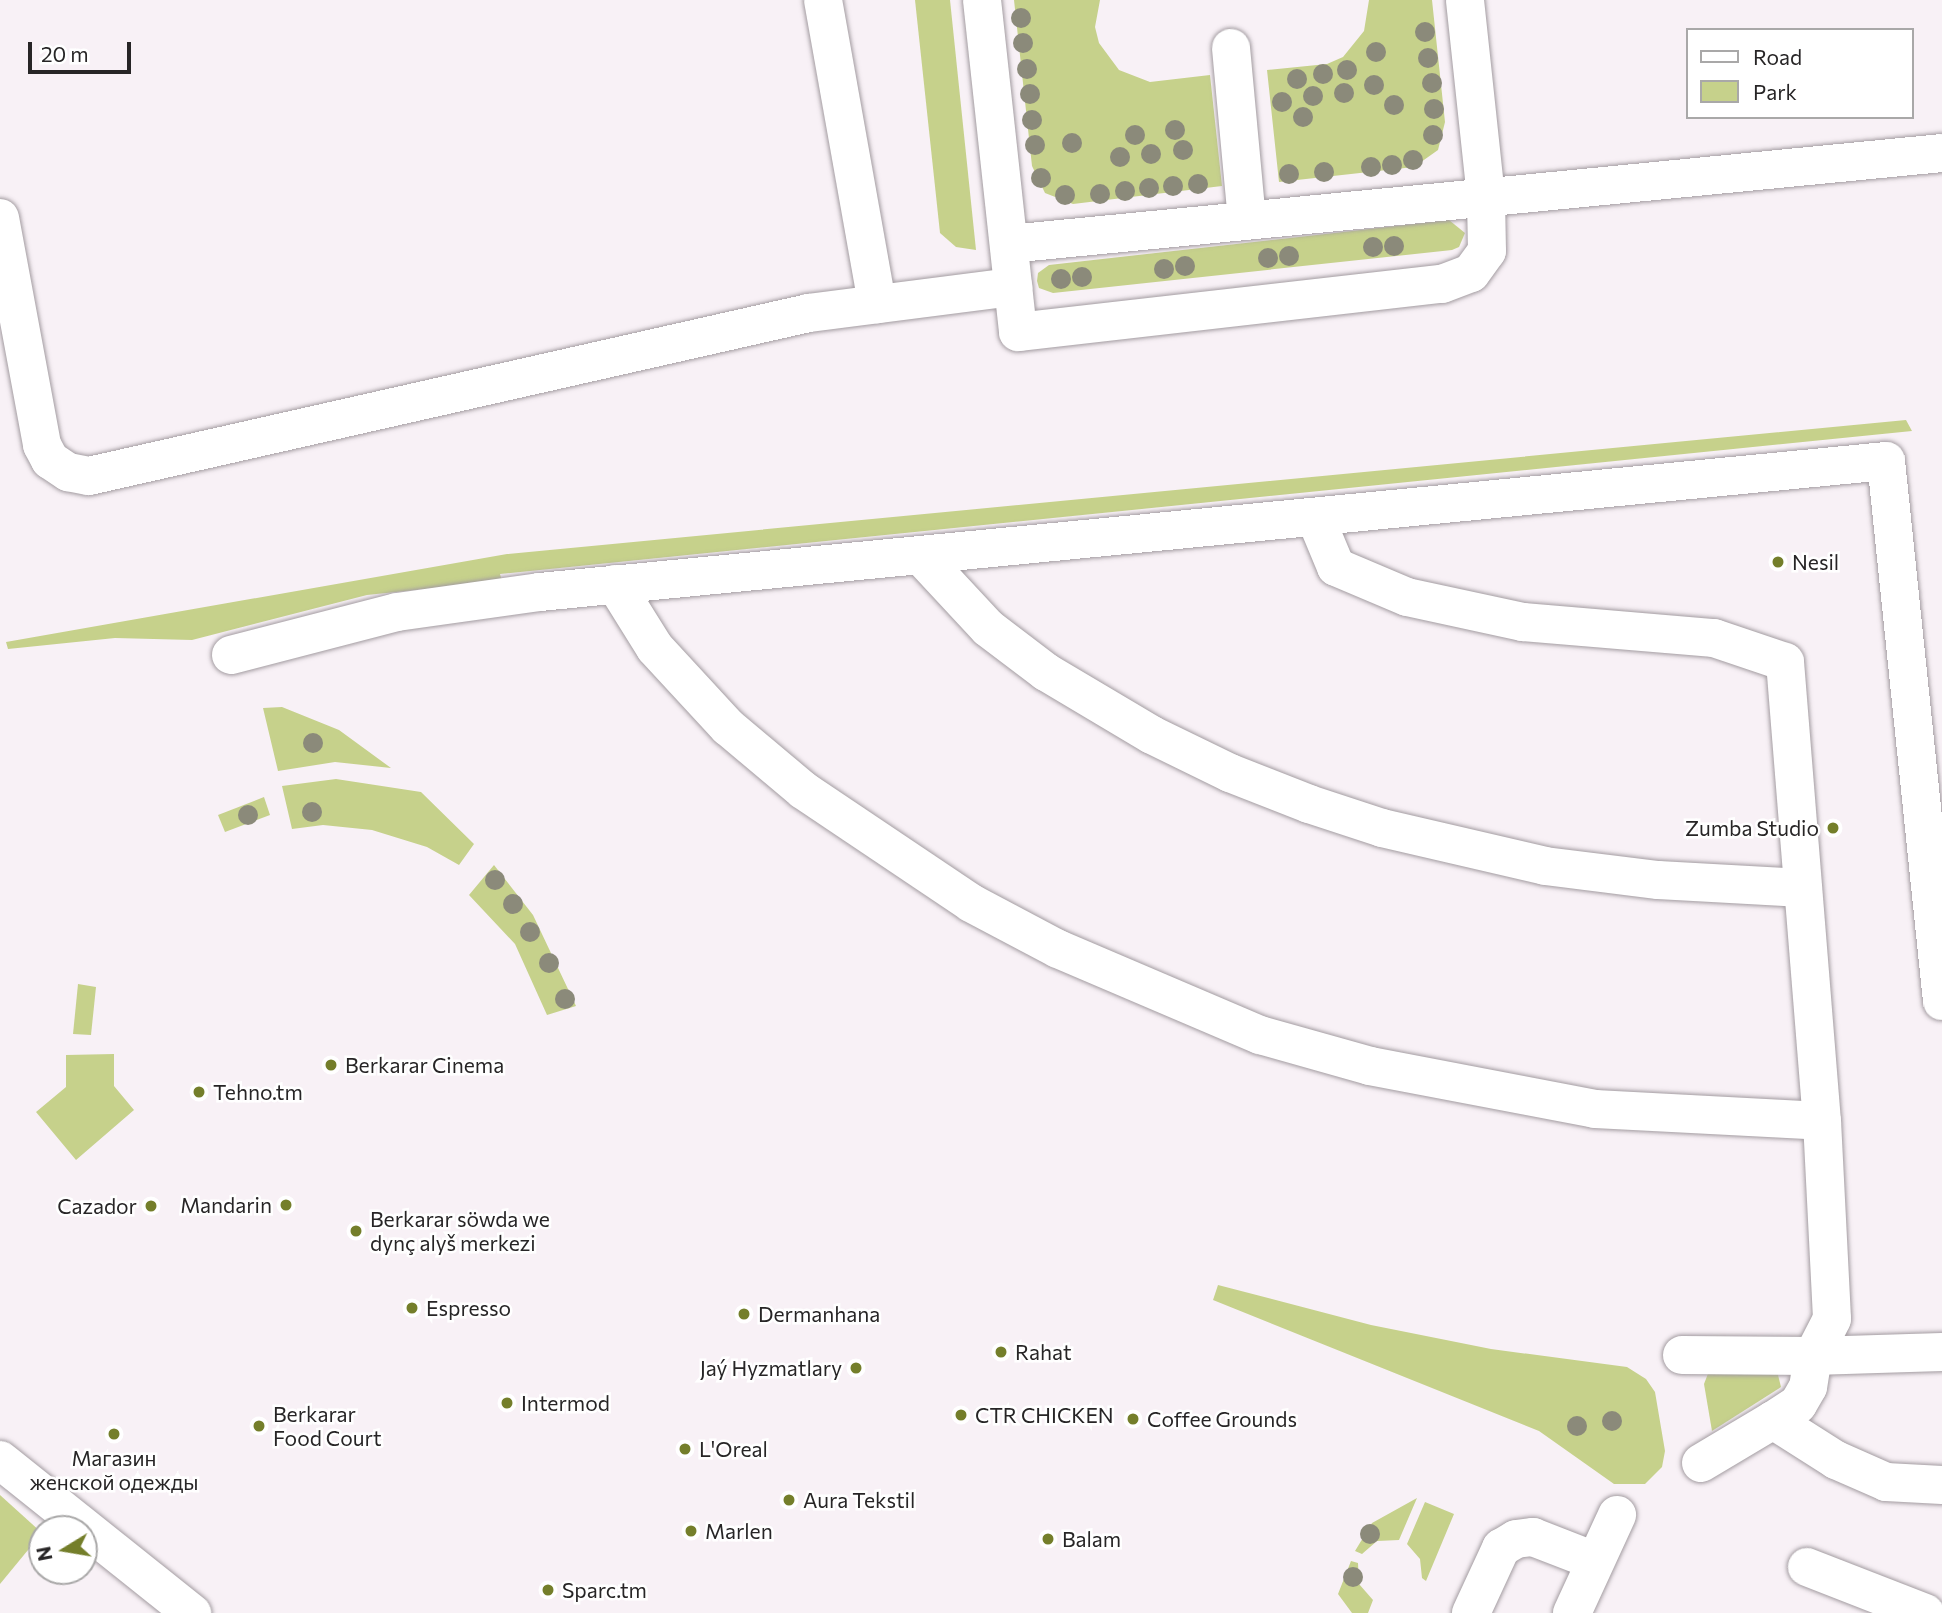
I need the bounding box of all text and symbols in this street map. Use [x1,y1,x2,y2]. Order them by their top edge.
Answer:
scale bar [32,28,135,72]
legend [1686,28,1914,119]
text: 20 m [41,41,89,66]
text: Road [1753,44,1802,69]
text: Park [1753,79,1797,104]
place label: Nesil [1792,549,1839,575]
marker: Nesil [1770,554,1786,570]
place label: Zumba Studio [1685,815,1819,841]
marker: Zumba Studio [1825,820,1841,836]
place label: Berkarar Cinema [345,1052,504,1078]
marker: Berkarar Cinema [323,1057,339,1073]
place label: Tehno.tm [213,1079,303,1105]
marker: Tehno.tm [191,1084,207,1100]
place label: Mandarin [180,1192,272,1218]
place label: Cazador [57,1193,137,1219]
marker: Mandarin [278,1197,294,1213]
marker: Cazador [143,1198,159,1214]
place label: Berkarar söwda we dynç alyš merkezi [370,1206,550,1256]
marker: Berkarar söwda we dynç alyš merkezi [348,1223,364,1239]
place label: Espresso [426,1295,511,1321]
marker: Espresso [404,1300,420,1316]
place label: Dermanhana [758,1301,880,1327]
marker: Dermanhana [736,1306,752,1322]
place label: Rahat [1015,1339,1072,1365]
marker: Rahat [993,1344,1009,1360]
place label: Jaý Hyzmatlary [700,1355,842,1381]
marker: Jaý Hyzmatlary [848,1360,864,1376]
place label: Intermod [521,1390,610,1416]
marker: Intermod [499,1395,515,1411]
place label: Berkarar Food Court [273,1401,381,1451]
place label: CTR CHICKEN [975,1402,1114,1428]
place label: Coffee Grounds [1147,1406,1297,1432]
marker: CTR CHICKEN [953,1407,969,1423]
marker: Coffee Grounds [1125,1411,1141,1427]
marker: Berkarar Food Court [251,1418,267,1434]
marker: Магазин женской одежды [106,1426,122,1442]
place label: L'Oreal [699,1436,768,1462]
marker: L'Oreal [677,1441,693,1457]
place label: Магазин женской одежды [30,1445,198,1495]
place label: Aura Tekstil [803,1487,915,1513]
marker: Aura Tekstil [781,1492,797,1508]
north arrow [28,1515,98,1585]
place label: Marlen [705,1518,773,1544]
marker: Marlen [683,1523,699,1539]
place label: Balam [1062,1526,1121,1552]
marker: Balam [1040,1531,1056,1547]
text: N [31,1545,57,1563]
place label: Sparc.tm [562,1577,647,1603]
marker: Sparc.tm [540,1582,556,1598]

